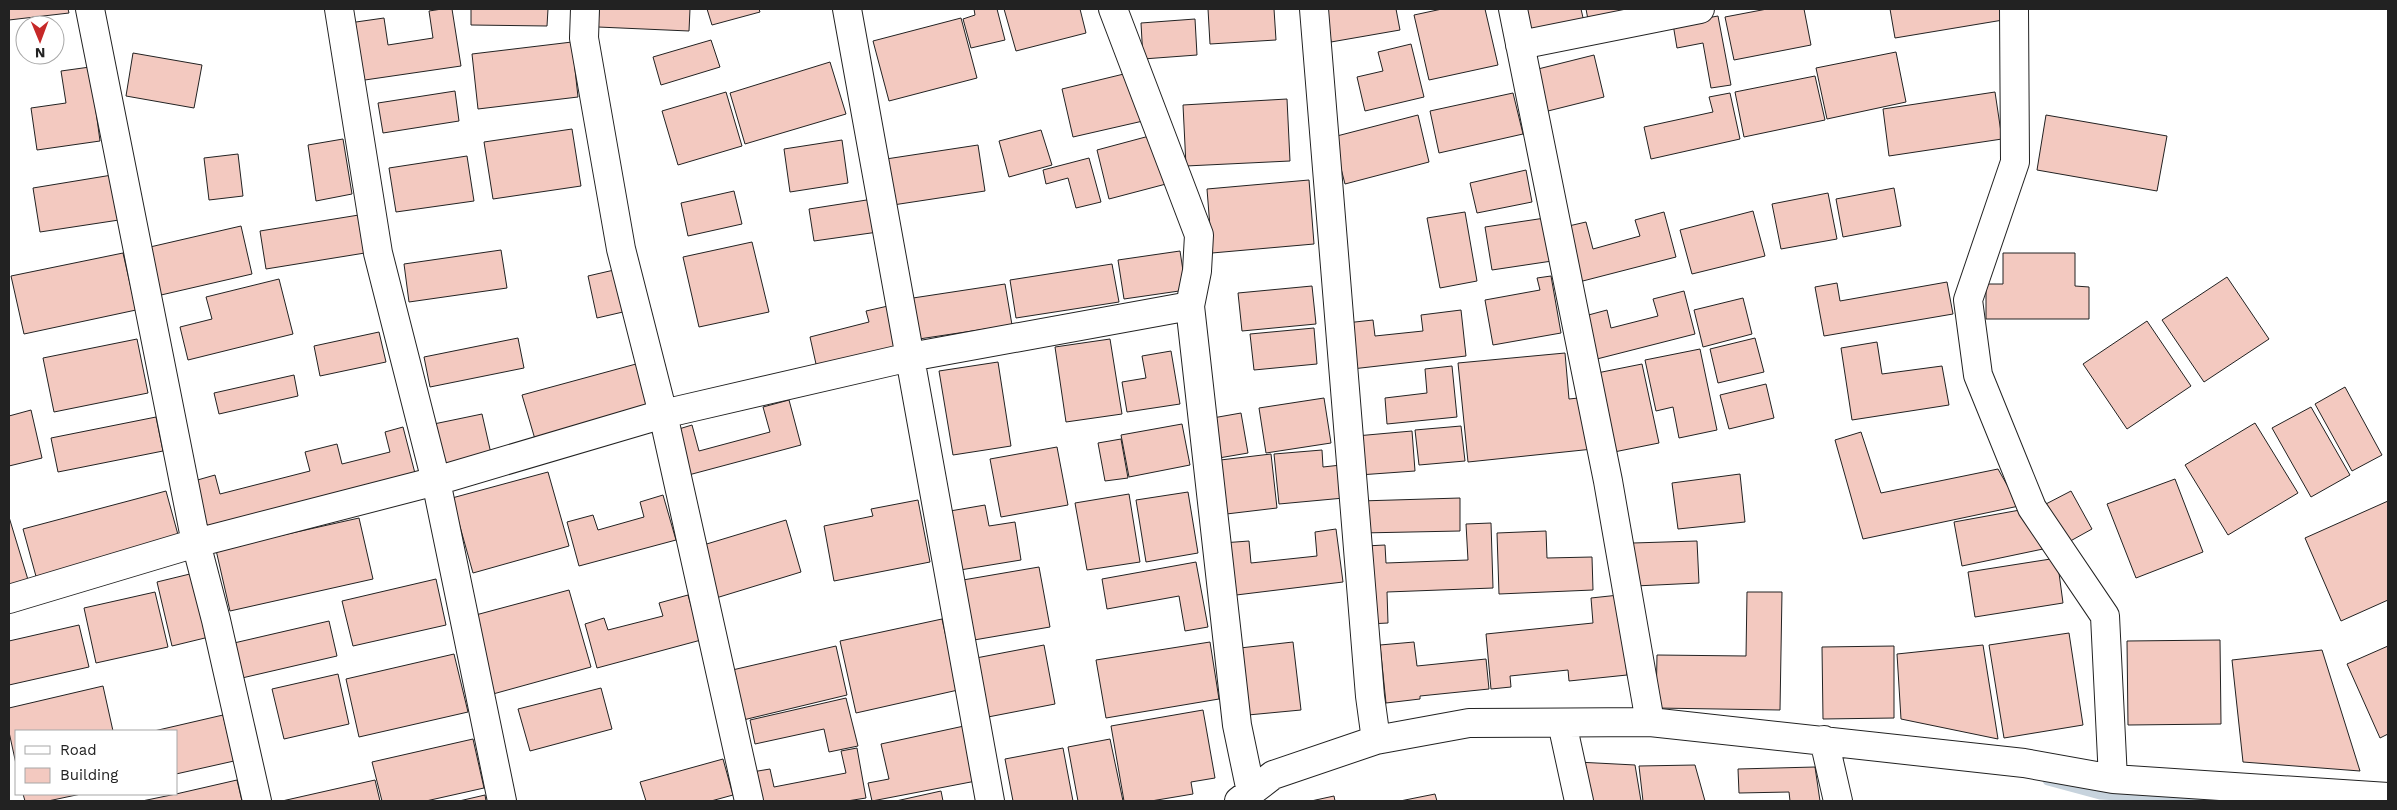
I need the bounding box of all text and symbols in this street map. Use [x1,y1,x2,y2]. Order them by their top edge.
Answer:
north arrow [15,15,65,65]
text: N [35,45,46,61]
legend [15,730,178,795]
text: Road [60,741,97,759]
text: Building [60,766,118,784]

